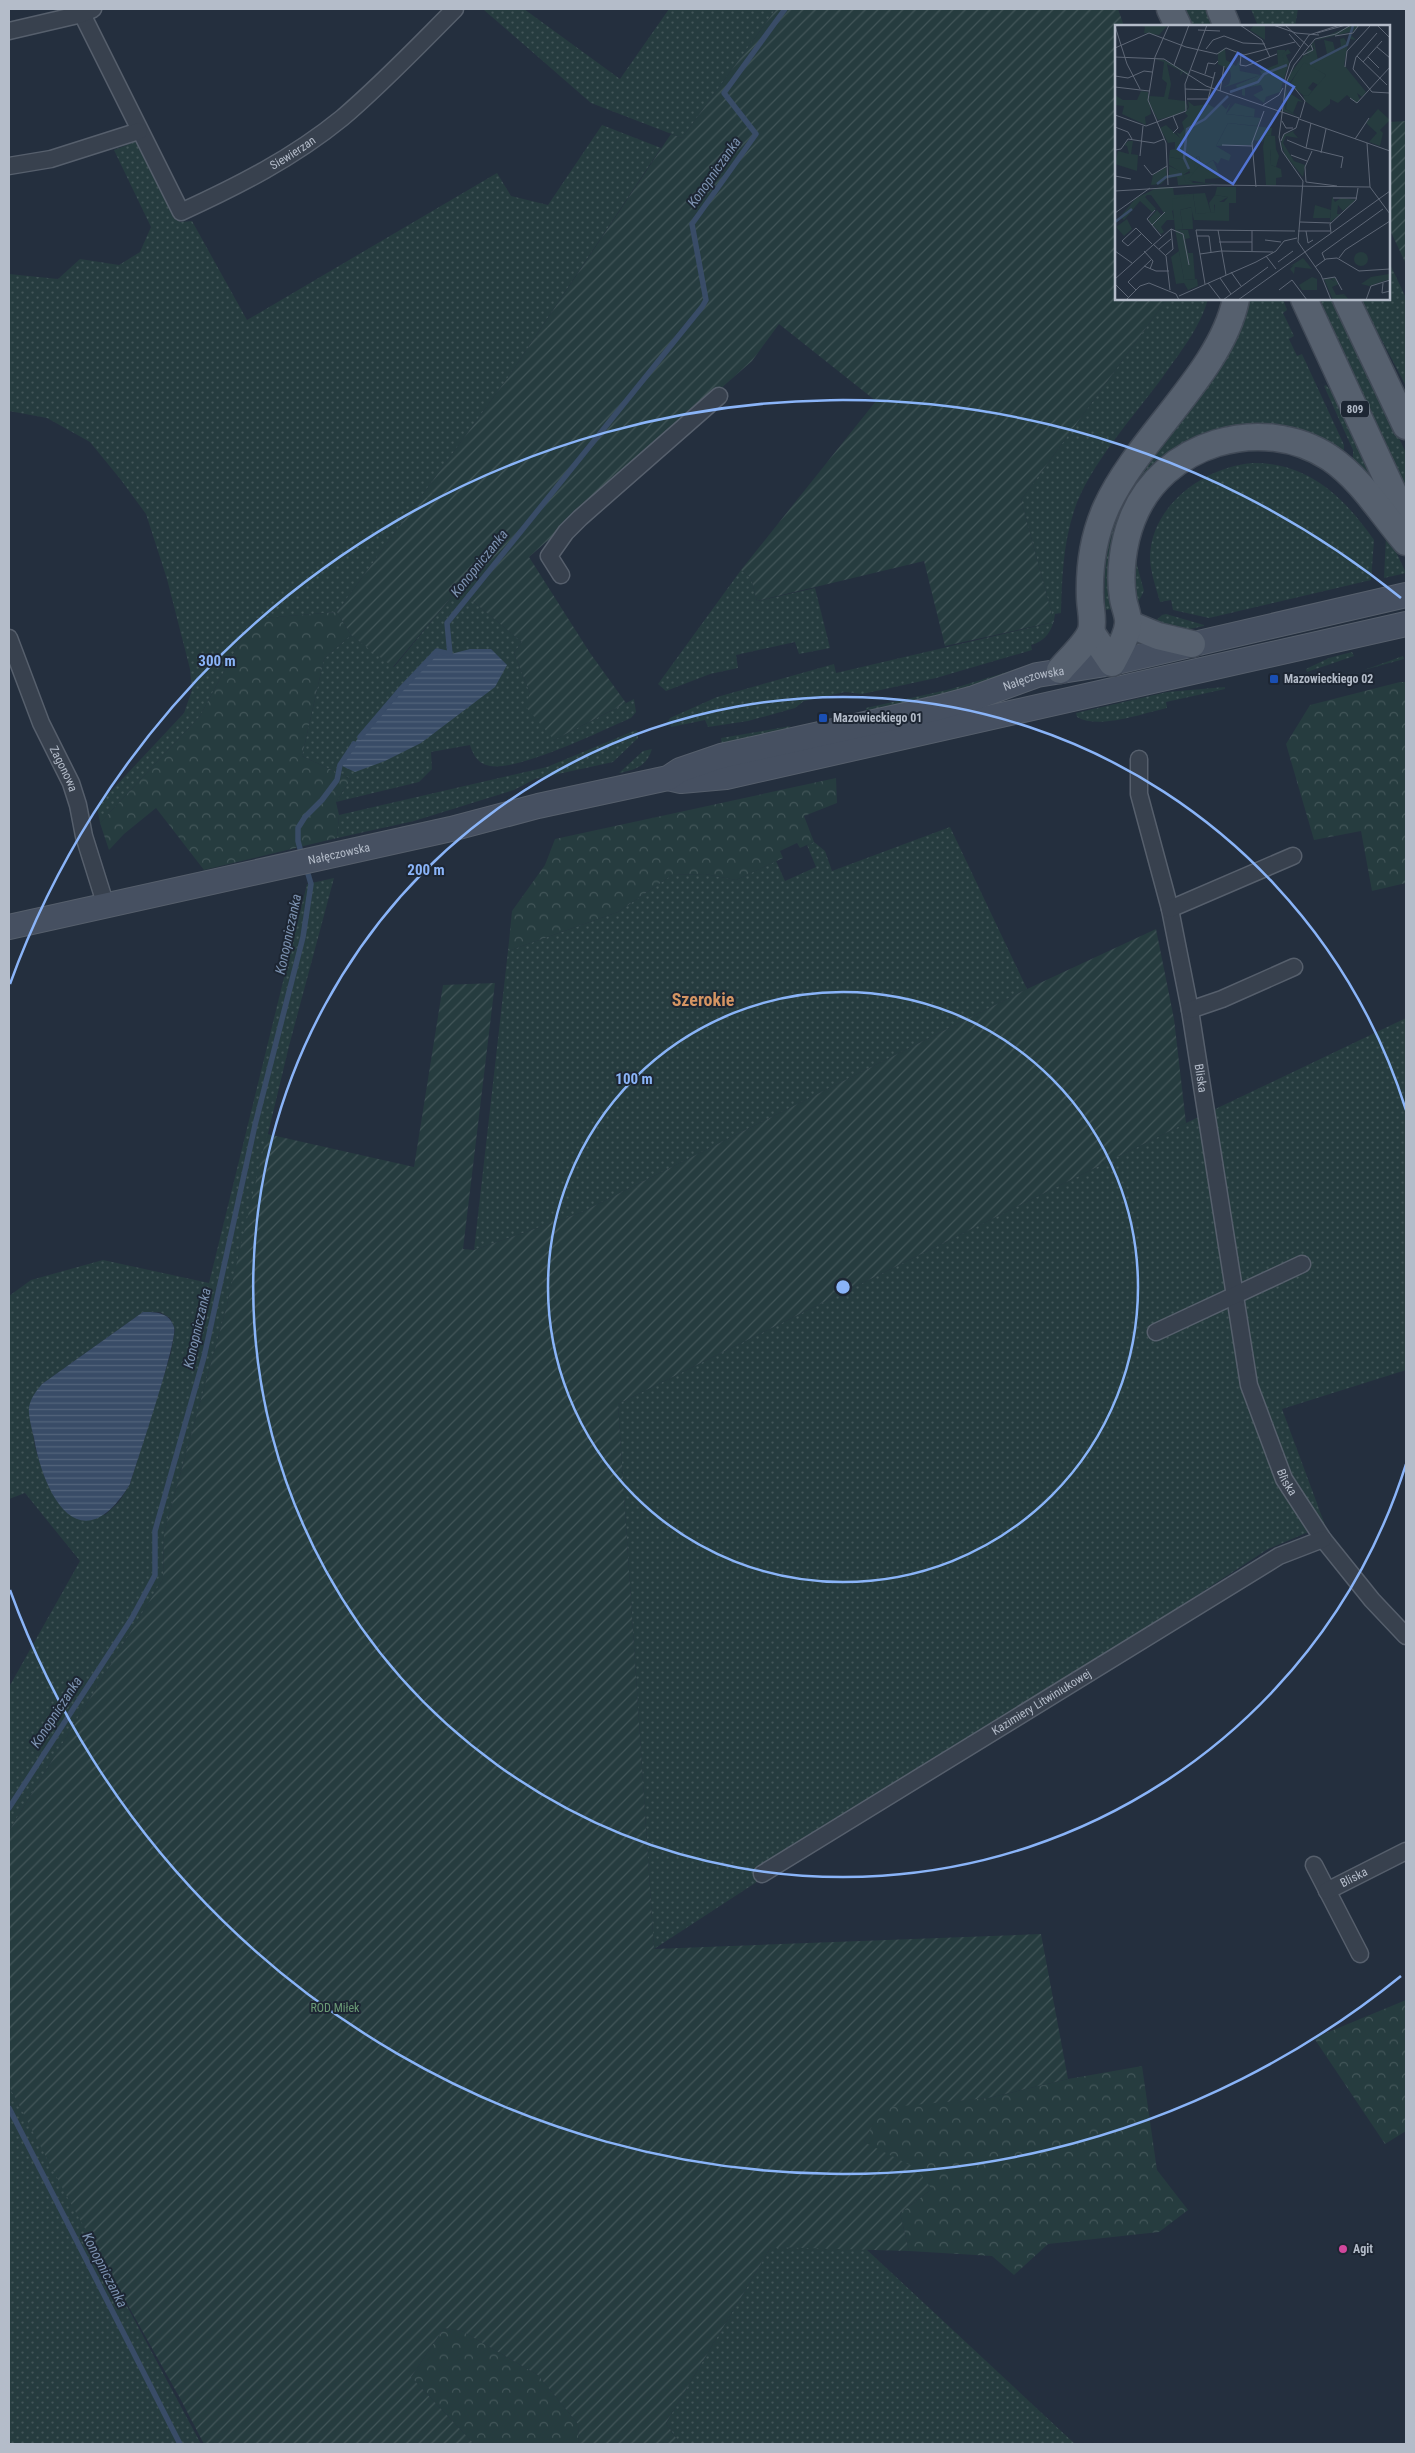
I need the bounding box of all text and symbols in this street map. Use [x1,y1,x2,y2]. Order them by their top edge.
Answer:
inset map [1115,25,1390,300]
street label: Siewierzan [268,133,319,173]
water label: Konopniczanka [684,134,744,210]
road number: 809 [1341,400,1369,418]
water label: Konopniczanka [447,526,511,600]
text: 300 m [198,652,236,670]
street label: Nałęczowska [1001,664,1065,694]
place label: Mazowieckiego 02 [1284,672,1373,686]
marker: Mazowieckiego 02 [1268,673,1280,685]
place label: Mazowieckiego 01 [833,711,922,725]
marker: Mazowieckiego 01 [817,712,829,724]
street label: Zagonowa [47,744,80,794]
street label: Nałęczowska [307,840,372,867]
text: 200 m [407,861,445,879]
water label: Konopniczanka [272,892,304,976]
district label: Szerokie [672,989,735,1010]
street label: Bliska [1192,1063,1210,1094]
text: 100 m [615,1070,653,1088]
centre of rings [834,1278,852,1296]
water label: Konopniczanka [180,1286,214,1370]
street label: Bliska [1274,1467,1300,1498]
street label: Kazimiery Litwiniukowej [989,1666,1094,1738]
water label: Konopniczanka [27,1673,85,1751]
street label: Bliska [1338,1865,1370,1890]
park label: ROD Miłek [310,2001,360,2015]
water label: Konopniczanka [79,2230,131,2310]
place label: Agit [1353,2242,1373,2256]
marker: Agit [1337,2243,1349,2255]

